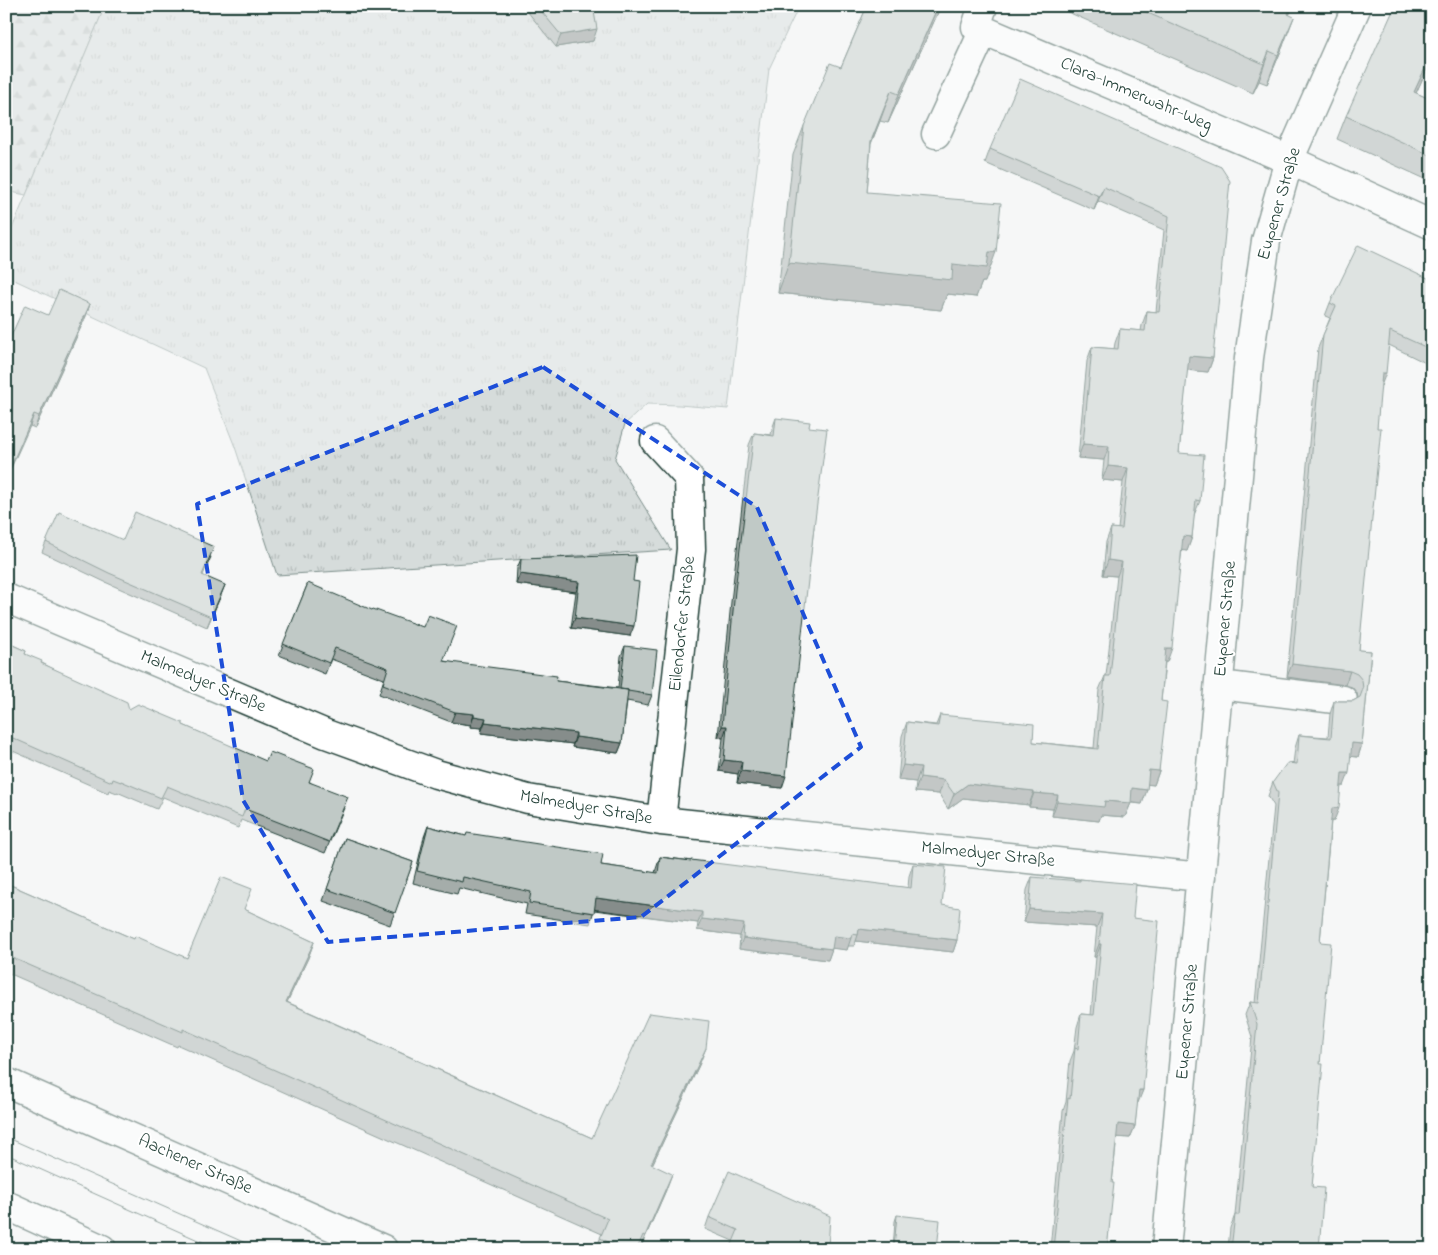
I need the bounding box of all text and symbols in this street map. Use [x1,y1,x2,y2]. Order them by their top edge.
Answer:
street label: Clara-Immerwahr-Weg [1056,51,1216,140]
street label: Eupener Straße [1251,144,1309,264]
street label: Eilendorfer Straße [663,554,703,693]
street label: Eupener Straße [1208,559,1244,678]
street label: Malmedyer Straße [136,644,271,721]
street label: Malmedyer Straße [518,784,655,833]
street label: Malmedyer Straße [920,835,1057,875]
street label: Eupener Straße [1170,962,1206,1081]
street label: Aachener Straße [134,1128,257,1202]

